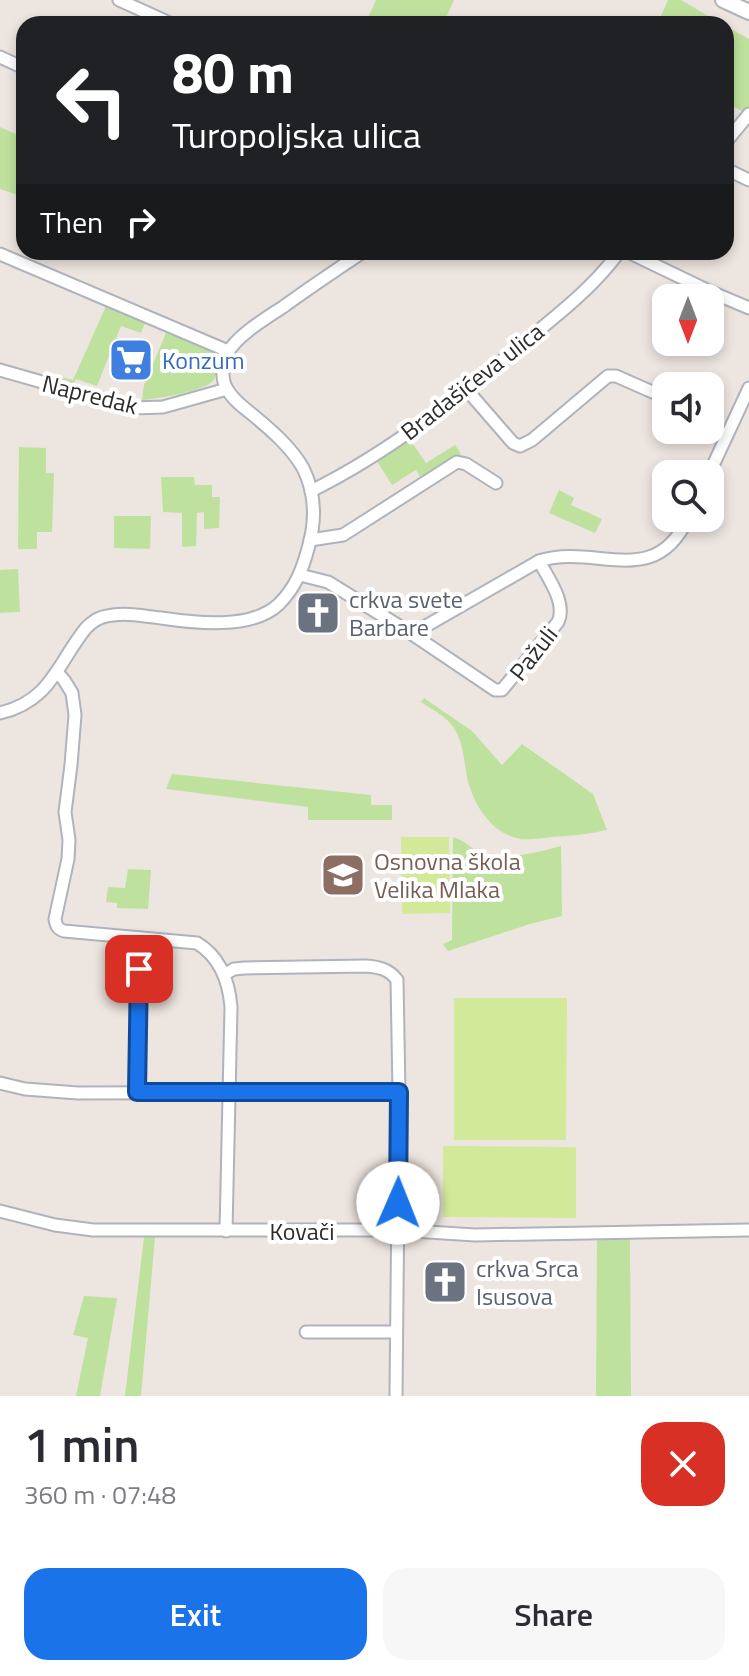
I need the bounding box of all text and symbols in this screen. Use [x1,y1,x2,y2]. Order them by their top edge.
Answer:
text: 80 m [172,30,294,115]
icon: left [40,48,144,152]
text: Turopoljska ulica [172,107,421,162]
text: Then [40,199,103,245]
icon: right [119,200,163,244]
north arrow [652,284,724,356]
map controls [652,284,724,532]
street label: Bradašićeva ulica [393,314,551,448]
supermarket icon: Konzum [107,336,155,384]
place label: Konzum [162,342,245,378]
street label: Napredak [38,365,142,423]
button: sound [652,372,724,444]
button: search [652,460,724,532]
place label: crkva svete Barbare [349,581,463,645]
church icon: crkva svete Barbare [294,589,342,637]
street label: Pažuli [500,618,566,688]
place label: Osnovna škola Velika Mlaka [374,843,521,907]
school or university icon: Osnovna škola Velika Mlaka [319,851,367,899]
pin [105,935,173,1003]
icon: arrive [117,947,161,991]
position arrow [356,1161,440,1245]
street label: Kovači [270,1213,334,1249]
place label: crkva Srca Isusova [476,1250,578,1314]
church icon: crkva Srca Isusova [421,1258,469,1306]
text: 1 min [24,1408,139,1481]
button: close [641,1422,725,1506]
text: 360 m · 07:48 [24,1475,176,1514]
button: Exit [24,1568,367,1660]
button: Share [383,1568,725,1660]

